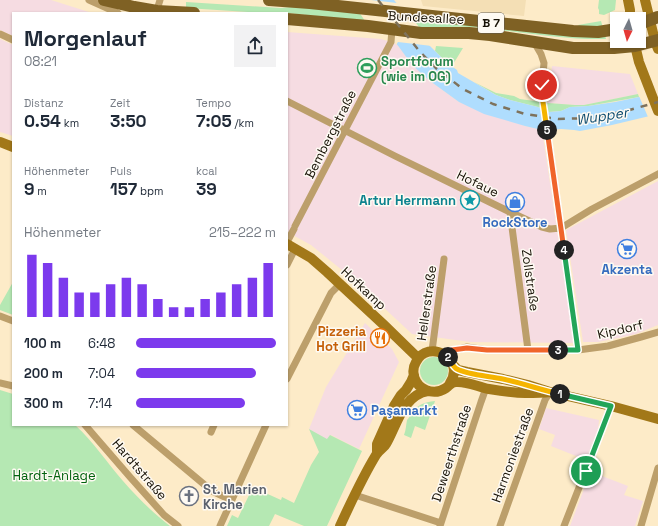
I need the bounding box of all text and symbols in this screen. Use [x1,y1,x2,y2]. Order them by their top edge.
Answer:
street label: Bundesallee [387,7,465,28]
north arrow [610,12,646,48]
map controls [610,12,646,48]
road number: B 7 [478,13,504,33]
text: Morgenlauf [24,24,147,52]
button: share [234,25,276,67]
text: 08:21 [24,53,57,70]
place label: Sportforum (wie im OG) [381,53,454,85]
sports icon: Sportforum (wie im OG) [356,57,378,79]
pin [525,68,559,102]
icon: check [531,74,553,96]
street label: Bembergstraße [301,87,360,181]
text: Distanz [24,96,64,110]
text: Zeit [110,96,130,110]
text: Tempo [196,96,231,110]
water label: Wupper [575,103,631,129]
text: 0.54 [24,110,61,132]
text: 3:50 [110,110,147,132]
text: 7:05 [196,110,232,132]
text: km [61,116,79,130]
text: /km [232,116,254,130]
pin: 5 [537,120,557,140]
text: 5 [544,123,550,137]
text: Höhenmeter [24,164,89,178]
text: Puls [110,164,132,178]
text: kcal [196,164,217,178]
street label: Hofaue [454,166,502,201]
text: 9 [24,178,35,200]
text: 157 [110,178,137,200]
text: 39 [196,178,217,200]
text: m [35,184,47,198]
text: bpm [137,184,164,198]
place icon: Artur Herrmann [459,189,481,211]
shop icon: RockStore [504,191,526,213]
place label: Artur Herrmann [359,192,456,209]
place label: RockStore [482,214,548,231]
text: Höhenmeter [24,224,101,241]
text: 215–222 m [209,224,276,241]
supermarket icon: Akzenta [616,238,638,260]
pin: 4 [554,240,574,260]
text: 4 [561,243,568,257]
street label: Zollstraße [518,248,543,312]
place label: Akzenta [602,261,653,278]
street label: Hofkamp [337,263,390,314]
street label: Hellerstraße [413,264,440,342]
street label: Kipdorf [596,316,645,343]
place label: Pizzeria Hot Grill [316,323,366,355]
restaurant icon: Pizzeria Hot Grill [369,327,391,349]
text: 100 m [24,335,61,352]
text: 6:48 [88,335,115,352]
pin: 3 [548,340,568,360]
text: 3 [555,343,561,357]
pin: 2 [438,347,458,367]
text: 2 [445,350,451,364]
text: 200 m [24,365,63,382]
text: 7:04 [88,365,115,382]
pin: 1 [550,384,570,404]
text: 1 [558,387,562,401]
text: 300 m [24,395,63,412]
text: 7:14 [88,395,112,412]
supermarket icon: Paşamarkt [346,399,368,421]
place label: Paşamarkt [371,402,438,419]
street label: Deweerthstraße [428,402,475,504]
street label: Harmoniestraße [487,405,538,505]
street label: Hardtstraße [108,435,171,503]
pin [569,454,603,488]
icon: arrive [575,460,597,482]
park label: Hardt-Anlage [12,467,96,484]
place label: St. Marien Kirche [203,481,267,513]
church icon: St. Marien Kirche [178,485,200,507]

